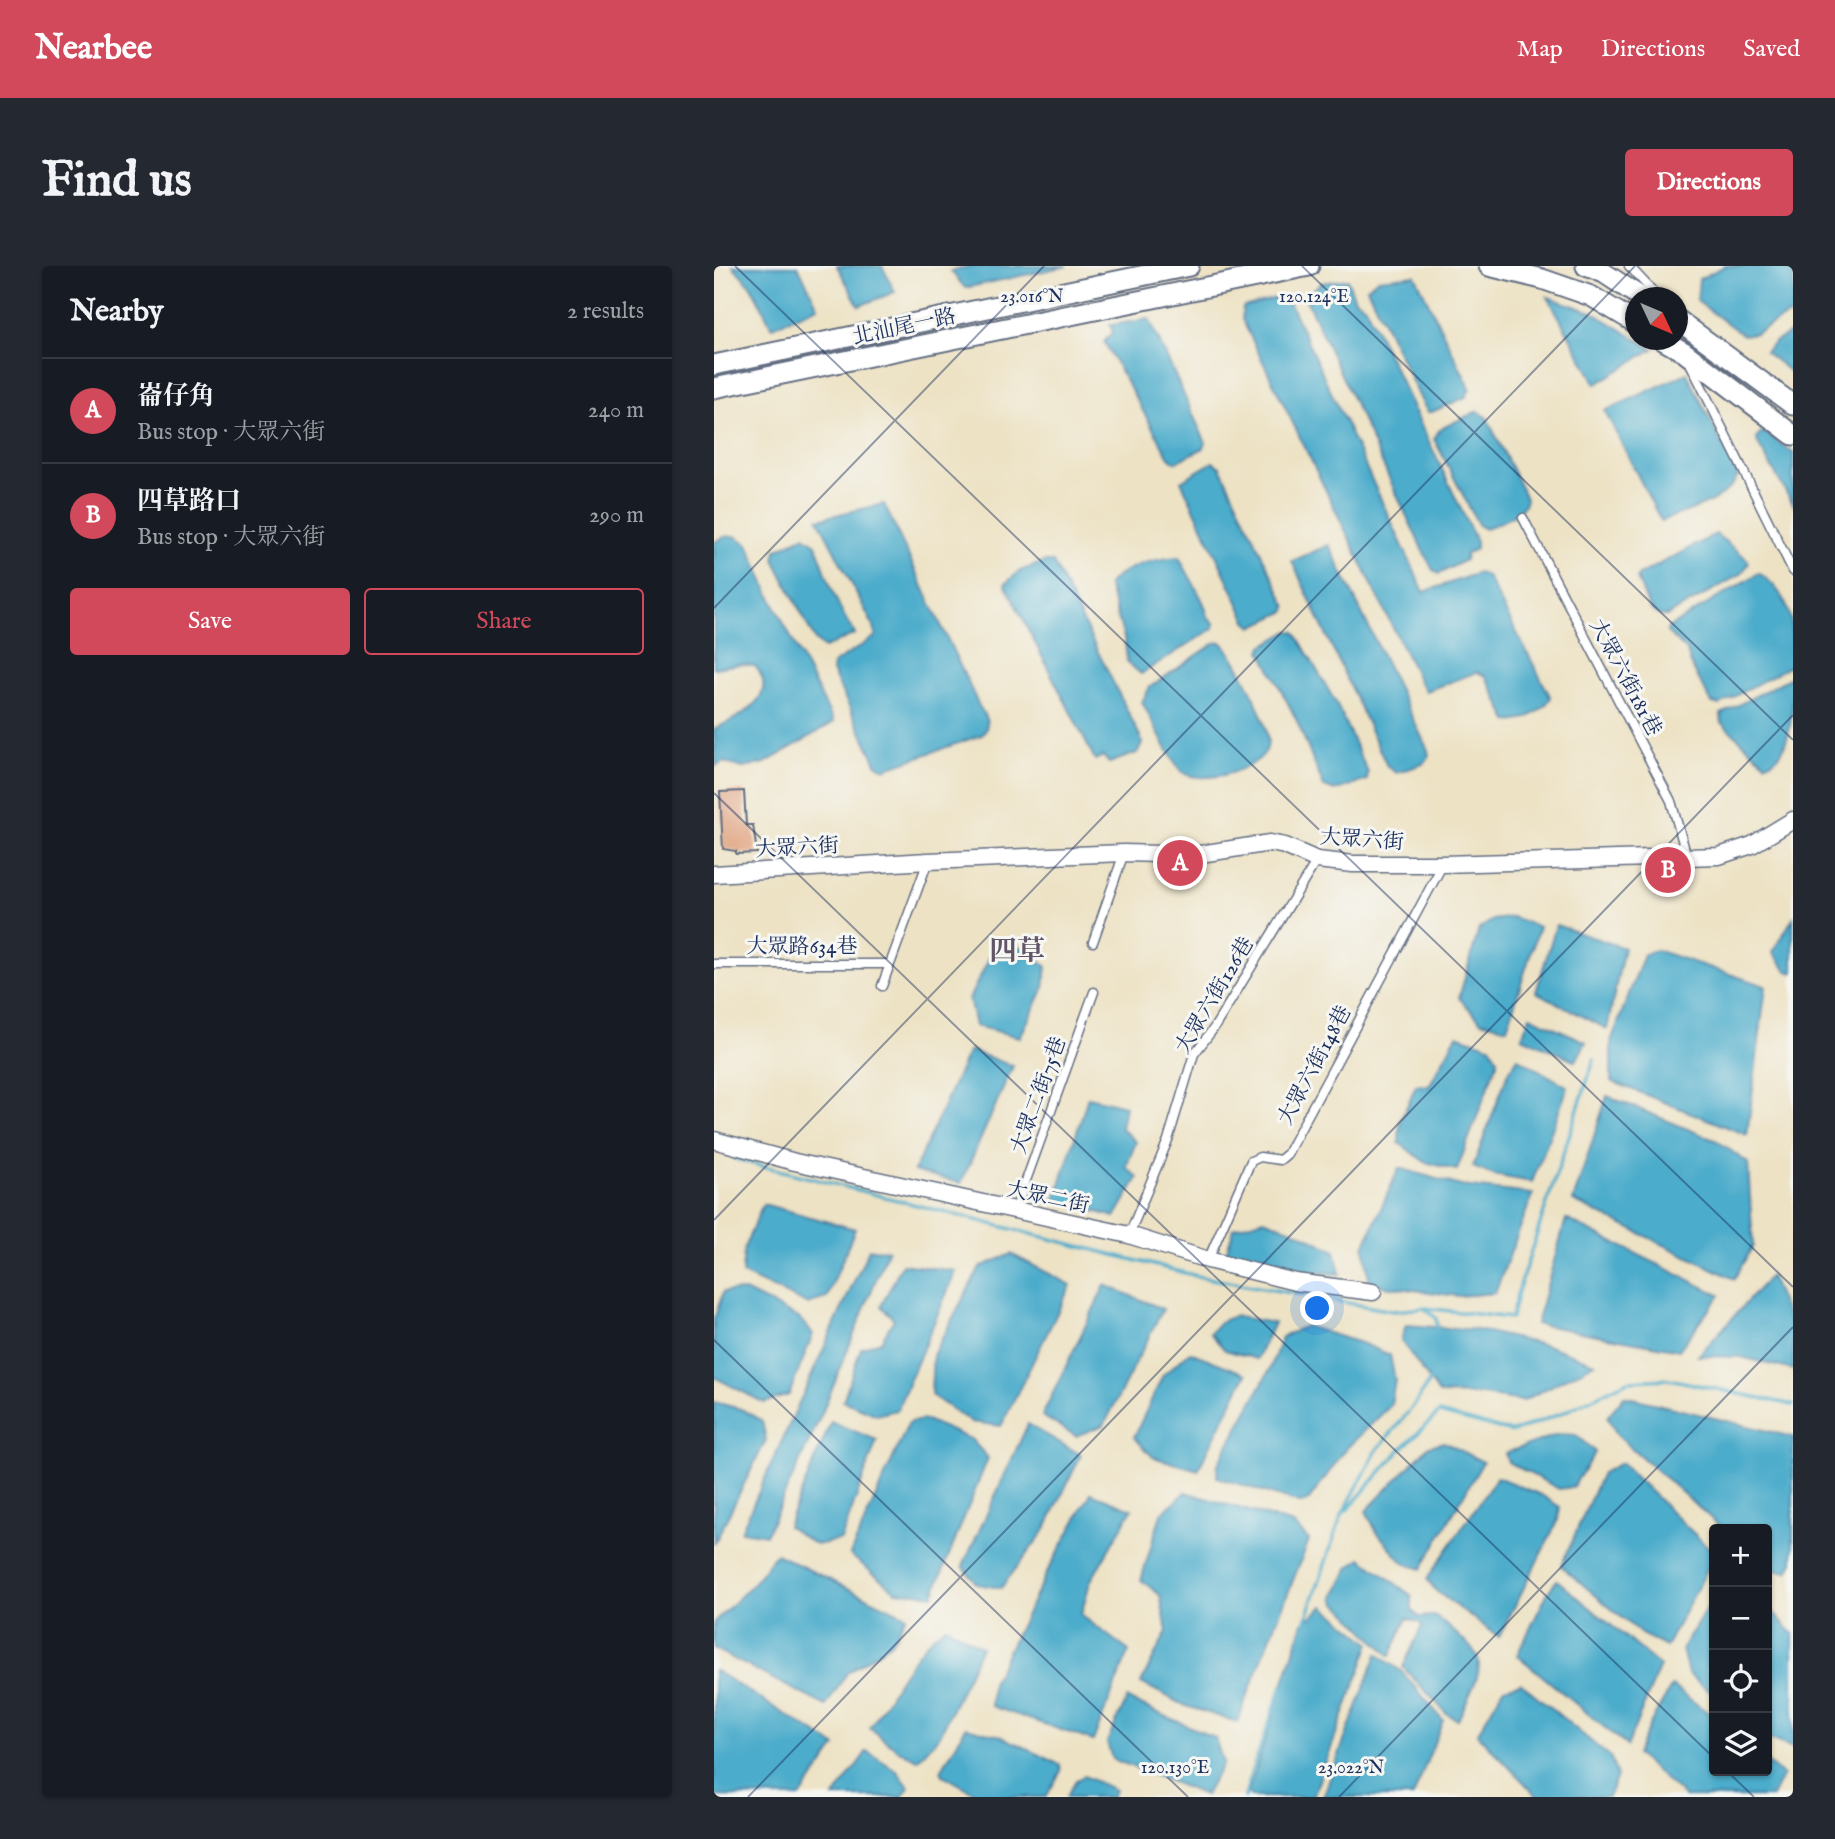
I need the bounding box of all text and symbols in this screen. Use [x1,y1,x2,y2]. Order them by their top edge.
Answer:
text: Nearbee [35,28,152,70]
text: Map [1517,34,1563,65]
text: Directions [1601,34,1705,65]
text: Saved [1743,34,1800,65]
button: Directions [1625,149,1793,216]
text: Find us [42,151,192,213]
text: 23.016°N [1000,286,1064,309]
text: 120.124°E [1279,286,1349,309]
north arrow [1625,287,1688,350]
text: Nearby [70,293,163,331]
text: 2 results [567,297,644,326]
street label: 北汕尾一路 [850,303,958,352]
text: 崙仔角 [137,380,215,413]
text: A [85,396,101,425]
text: 240 m [588,396,644,425]
text: Bus stop · 大眾六街 [137,418,325,447]
text: 四草路口 [137,485,241,518]
text: B [85,501,101,530]
text: 290 m [589,501,644,530]
text: Bus stop · 大眾六街 [137,523,325,552]
button: Save [70,588,350,655]
button: Share [364,588,644,655]
street label: 大眾六街181巷 [1583,614,1667,741]
street label: 大眾六街 [1319,824,1405,857]
street label: 大眾六街 [754,833,840,864]
pin: A [1157,837,1203,889]
pin: B [1645,844,1691,896]
street label: 大眾六街126巷 [1170,932,1261,1059]
street label: 大眾路634巷 [747,934,858,961]
district label: 四草 [989,935,1045,970]
street label: 大眾六街148巷 [1273,1001,1358,1130]
street label: 大眾二街75巷 [1006,1033,1073,1158]
street label: 大眾二街 [1004,1177,1092,1220]
your location [1300,1291,1334,1325]
map controls [1709,1524,1772,1776]
button: + [1709,1524,1772,1587]
button: − [1709,1587,1772,1650]
button: locate [1709,1650,1772,1713]
button: layers [1709,1713,1772,1776]
text: 120.130°E [1141,1757,1209,1780]
text: 23.022°N [1318,1757,1384,1780]

